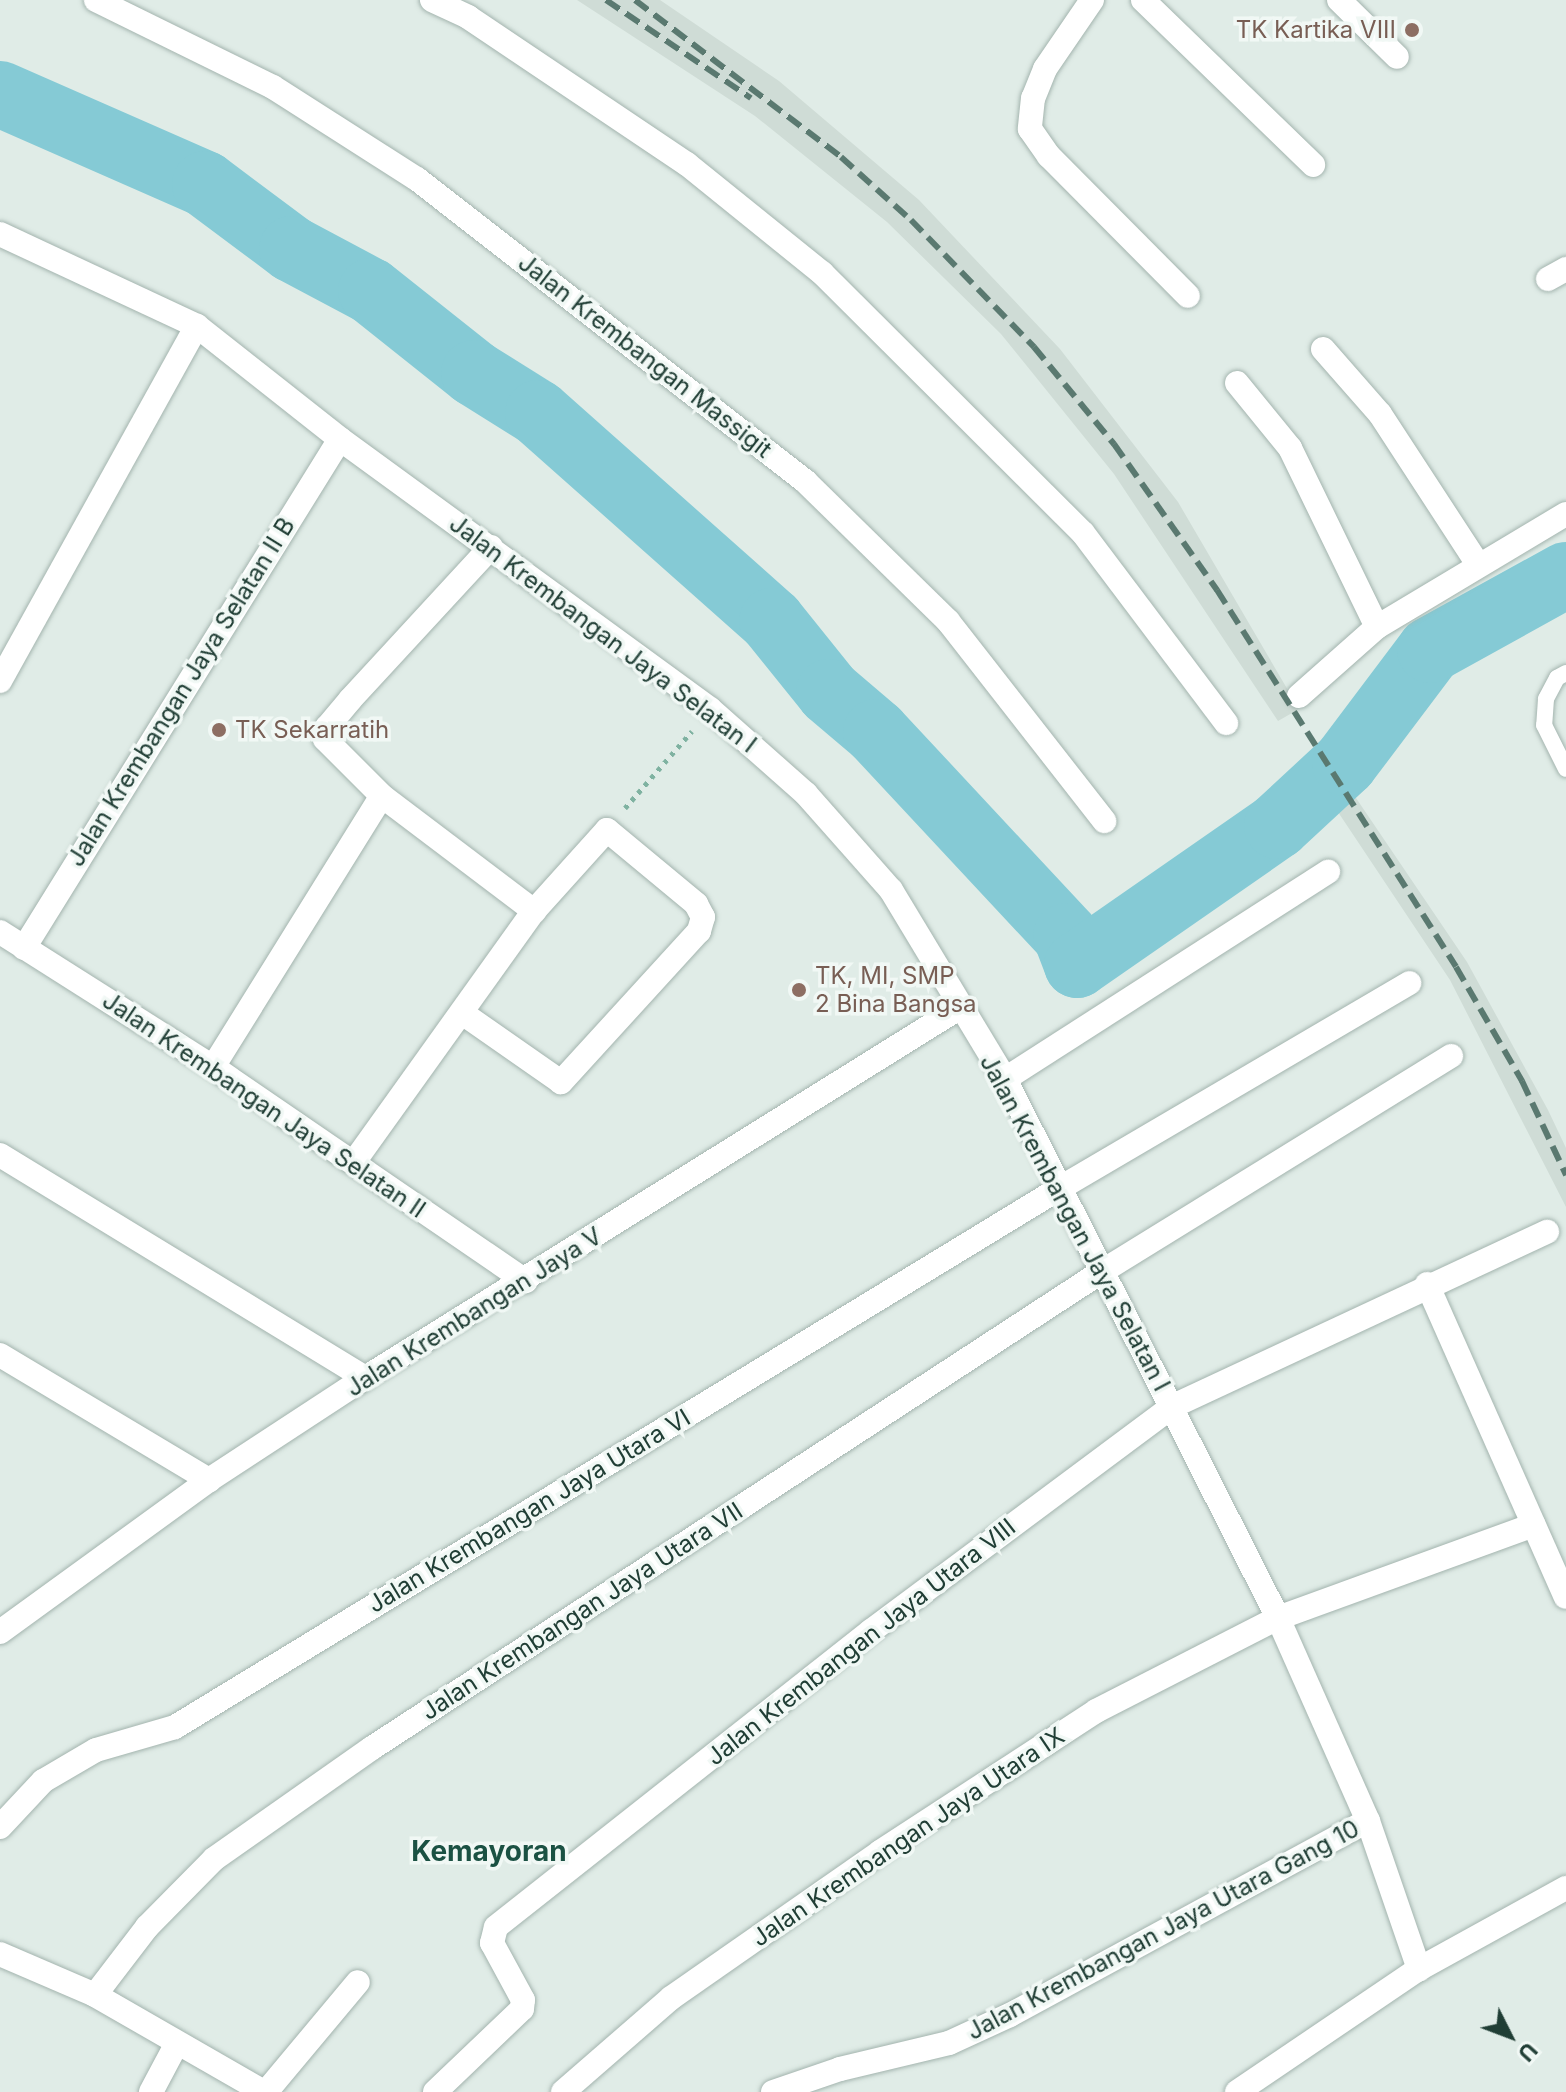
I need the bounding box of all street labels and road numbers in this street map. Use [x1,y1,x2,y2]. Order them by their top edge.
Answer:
street label: Jalan Krembangan Massigit [513,248,777,464]
street label: Jalan Krembangan Jaya Selatan I [444,509,762,759]
street label: Jalan Krembangan Jaya Selatan II B [61,512,301,872]
street label: Jalan Krembangan Jaya Selatan II [97,986,431,1224]
street label: Jalan Krembangan Jaya Selatan I [974,1050,1176,1396]
street label: Jalan Krembangan Jaya V [341,1221,607,1403]
street label: Jalan Krembangan Jaya Utara VI [363,1403,695,1619]
street label: Jalan Krembangan Jaya Utara VII [416,1496,748,1726]
street label: Jalan Krembangan Jaya Utara VIII [701,1513,1021,1771]
street label: Jalan Krembangan Jaya Utara IX [746,1721,1070,1953]
street label: Jalan Krembangan Jaya Utara Gang 10 [962,1814,1364,2046]

